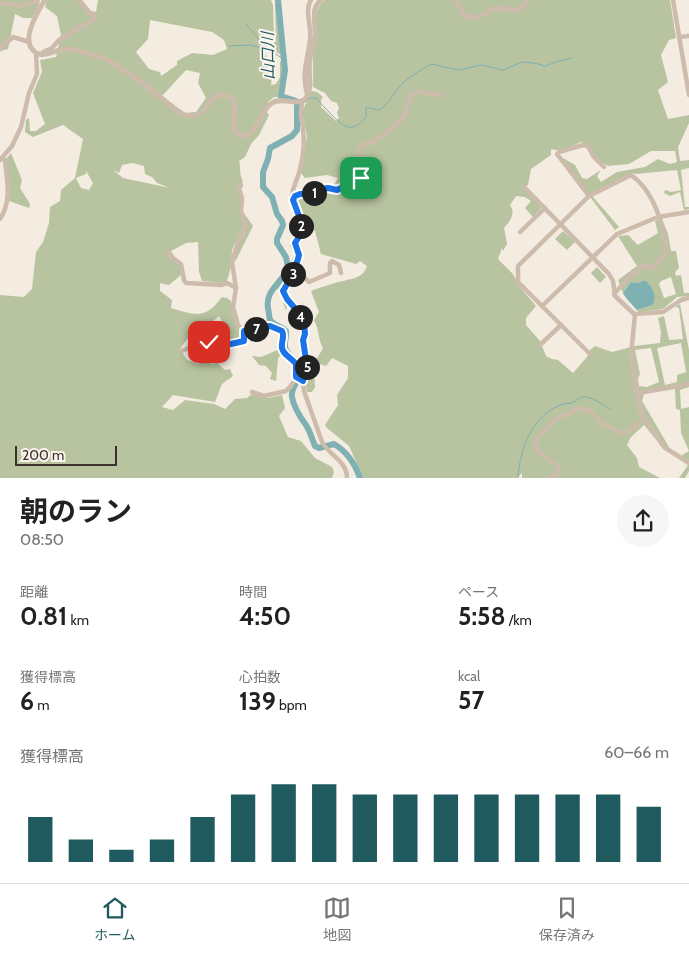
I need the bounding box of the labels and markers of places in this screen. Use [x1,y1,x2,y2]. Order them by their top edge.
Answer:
pin [340,157,382,199]
pin: 1 [302,180,326,206]
pin: 2 [288,214,314,238]
pin: 3 [280,262,306,286]
pin: 4 [288,304,312,330]
pin: 7 [244,316,268,342]
pin [188,321,230,363]
pin: 5 [294,354,320,380]

